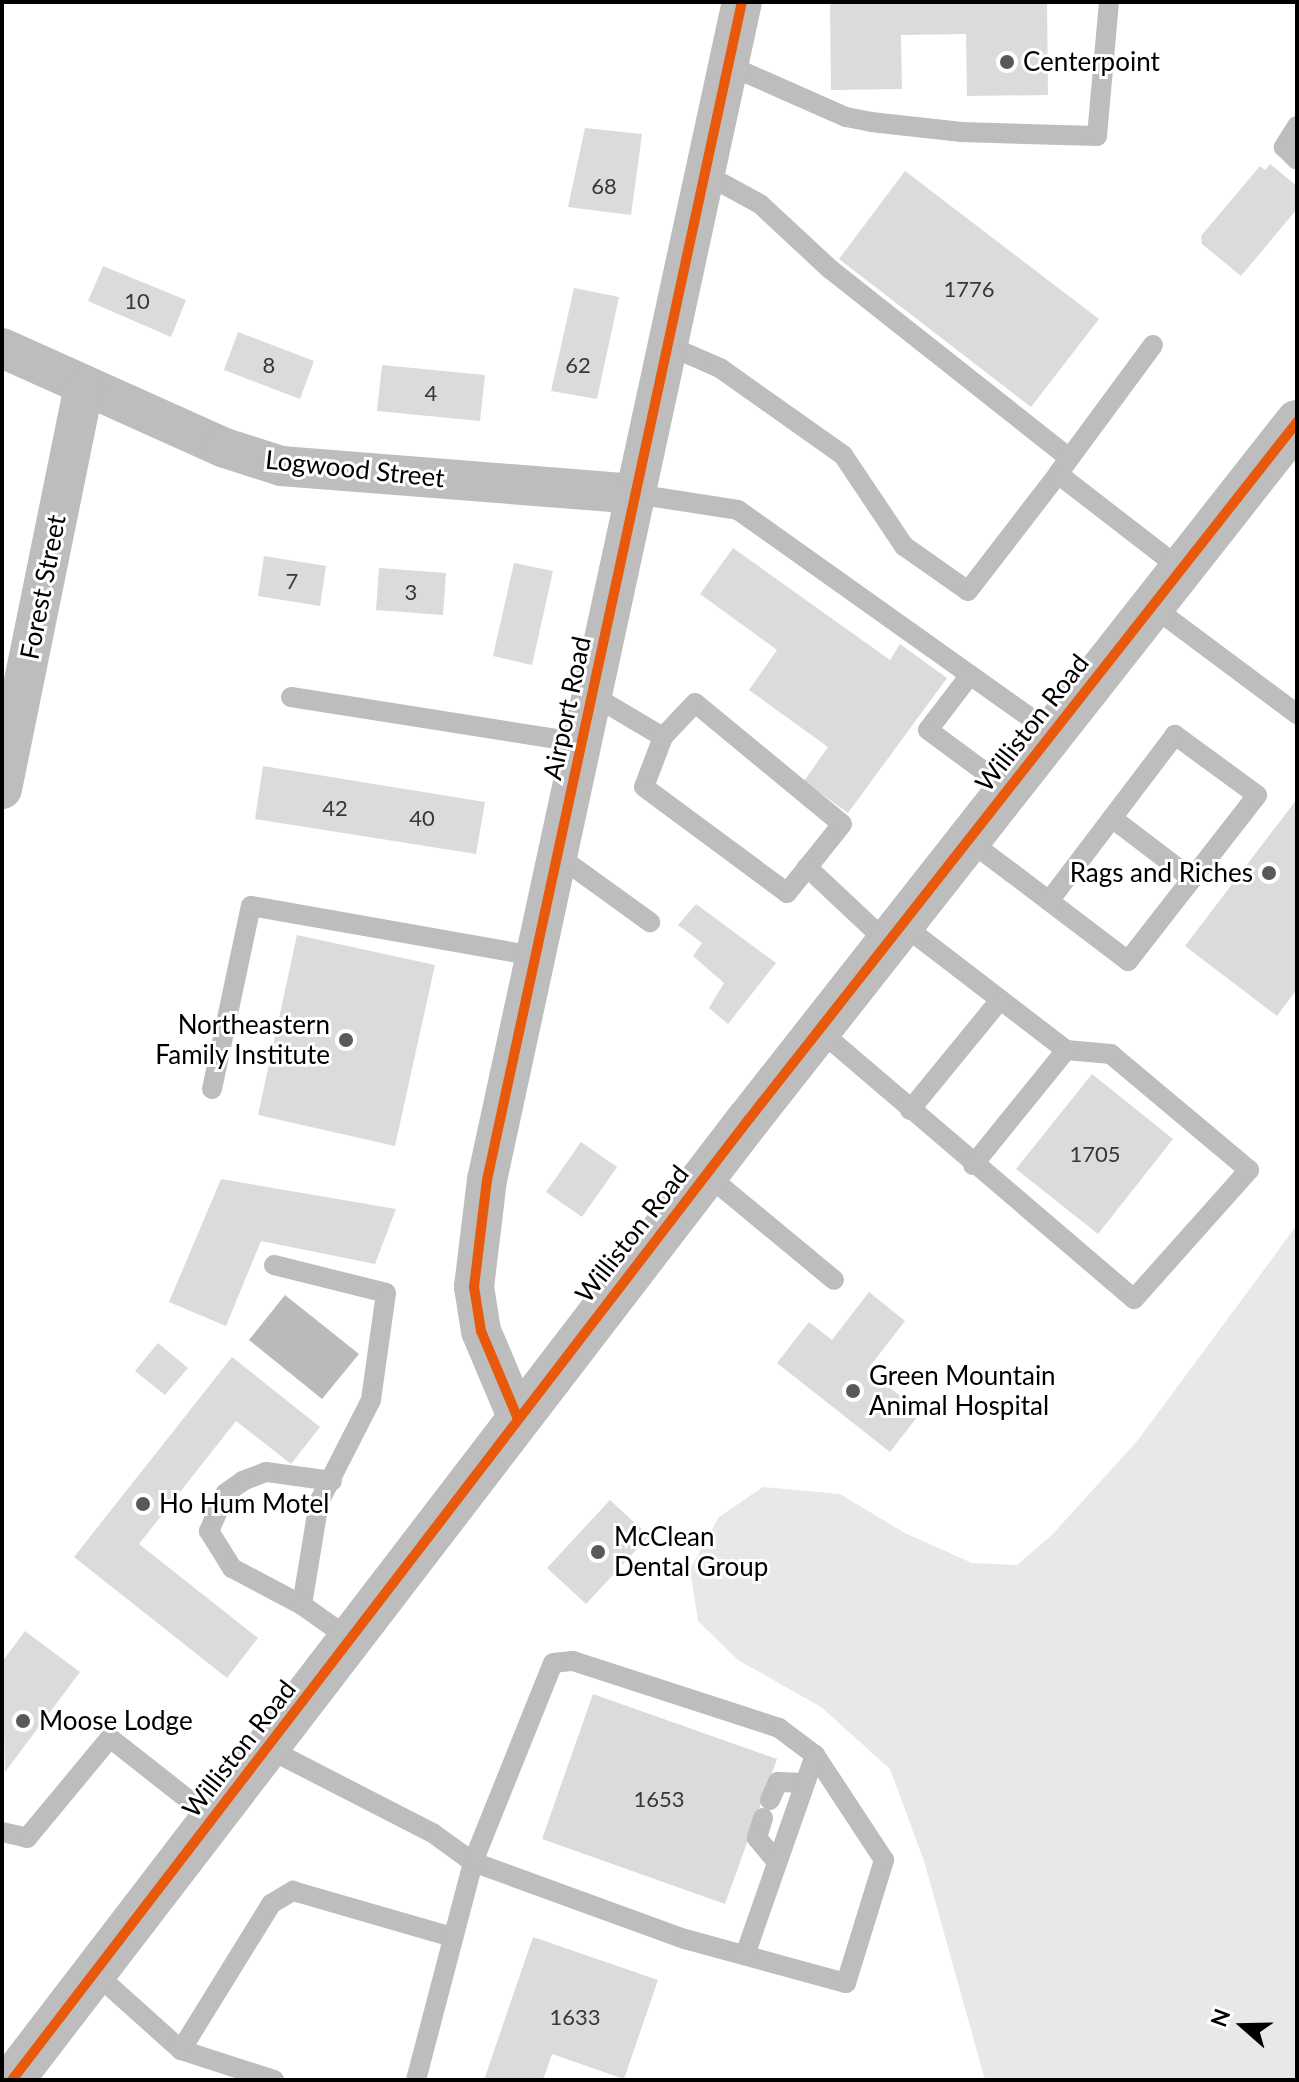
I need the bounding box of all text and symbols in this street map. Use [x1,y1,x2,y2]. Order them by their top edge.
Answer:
place label: Centerpoint [1023,46,1160,78]
marker: Centerpoint [998,53,1016,71]
house number: 68 [591,173,617,199]
house number: 1776 [943,276,995,302]
house number: 10 [124,288,150,314]
house number: 8 [263,352,275,378]
house number: 62 [565,352,591,378]
house number: 4 [425,380,437,406]
street label: Logwood Street [264,444,446,494]
street label: Forest Street [14,512,72,662]
house number: 7 [286,568,298,594]
house number: 3 [405,579,417,605]
street label: Airport Road [537,634,597,782]
street label: Williston Road [969,648,1095,798]
house number: 42 [322,795,348,821]
house number: 40 [409,805,435,831]
place label: Rags and Riches [1070,857,1253,889]
marker: Rags and Riches [1260,864,1278,882]
place label: Northeastern Family Institute [155,1009,330,1070]
marker: Northeastern Family Institute [337,1031,355,1049]
house number: 1705 [1069,1141,1121,1167]
street label: Williston Road [569,1159,695,1309]
place label: Green Mountain Animal Hospital [869,1360,1056,1422]
marker: Green Mountain Animal Hospital [844,1382,862,1400]
place label: Ho Hum Motel [159,1488,329,1520]
marker: Ho Hum Motel [134,1495,152,1513]
place label: McClean Dental Group [614,1521,768,1582]
marker: McClean Dental Group [589,1543,607,1561]
street label: Williston Road [176,1674,302,1824]
place label: Moose Lodge [39,1705,193,1737]
marker: Moose Lodge [14,1712,32,1730]
house number: 1653 [633,1786,685,1812]
north arrow [1203,1986,1283,2066]
house number: 1633 [549,2004,601,2030]
text: N [1204,2005,1236,2030]

